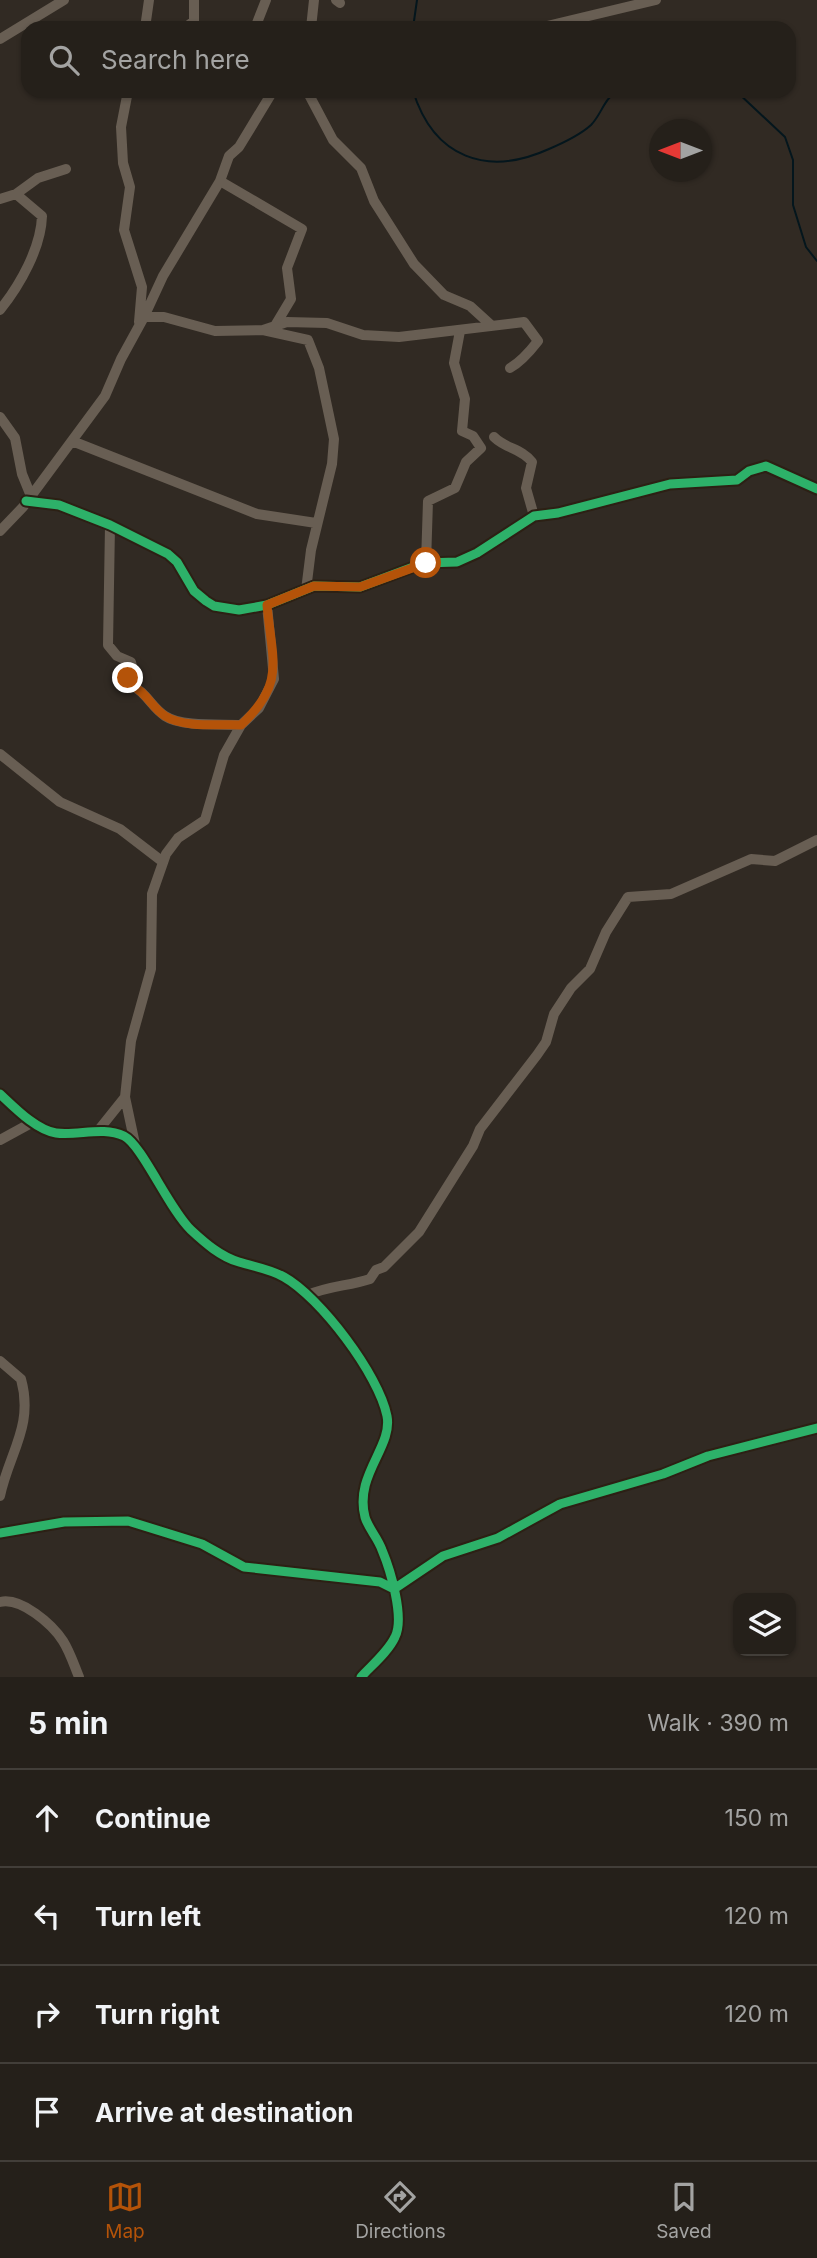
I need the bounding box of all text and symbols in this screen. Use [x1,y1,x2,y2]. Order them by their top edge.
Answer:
search box [21,21,796,98]
icon: search [45,41,83,79]
text: Search here [101,44,250,75]
north arrow [649,119,712,182]
route start [410,547,441,578]
route end [112,662,143,693]
map controls [733,1593,796,1656]
button: layers [733,1593,796,1656]
text: 5 min [28,1705,108,1741]
text: Walk · 390 m [647,1709,789,1737]
icon: ahead [28,1799,66,1837]
text: Continue [95,1803,211,1834]
text: 150 m [725,1804,789,1832]
icon: left [28,1897,66,1935]
text: Turn left [95,1901,201,1932]
text: 120 m [724,1902,789,1930]
icon: right [28,1995,66,2033]
text: Turn right [95,1999,220,2030]
text: 120 m [724,2000,789,2028]
icon: arrive [28,2093,66,2131]
text: Arrive at destination [95,2097,354,2128]
tab: Map [105,2178,145,2243]
tab: Directions [355,2178,446,2243]
tab: Saved [656,2178,712,2243]

